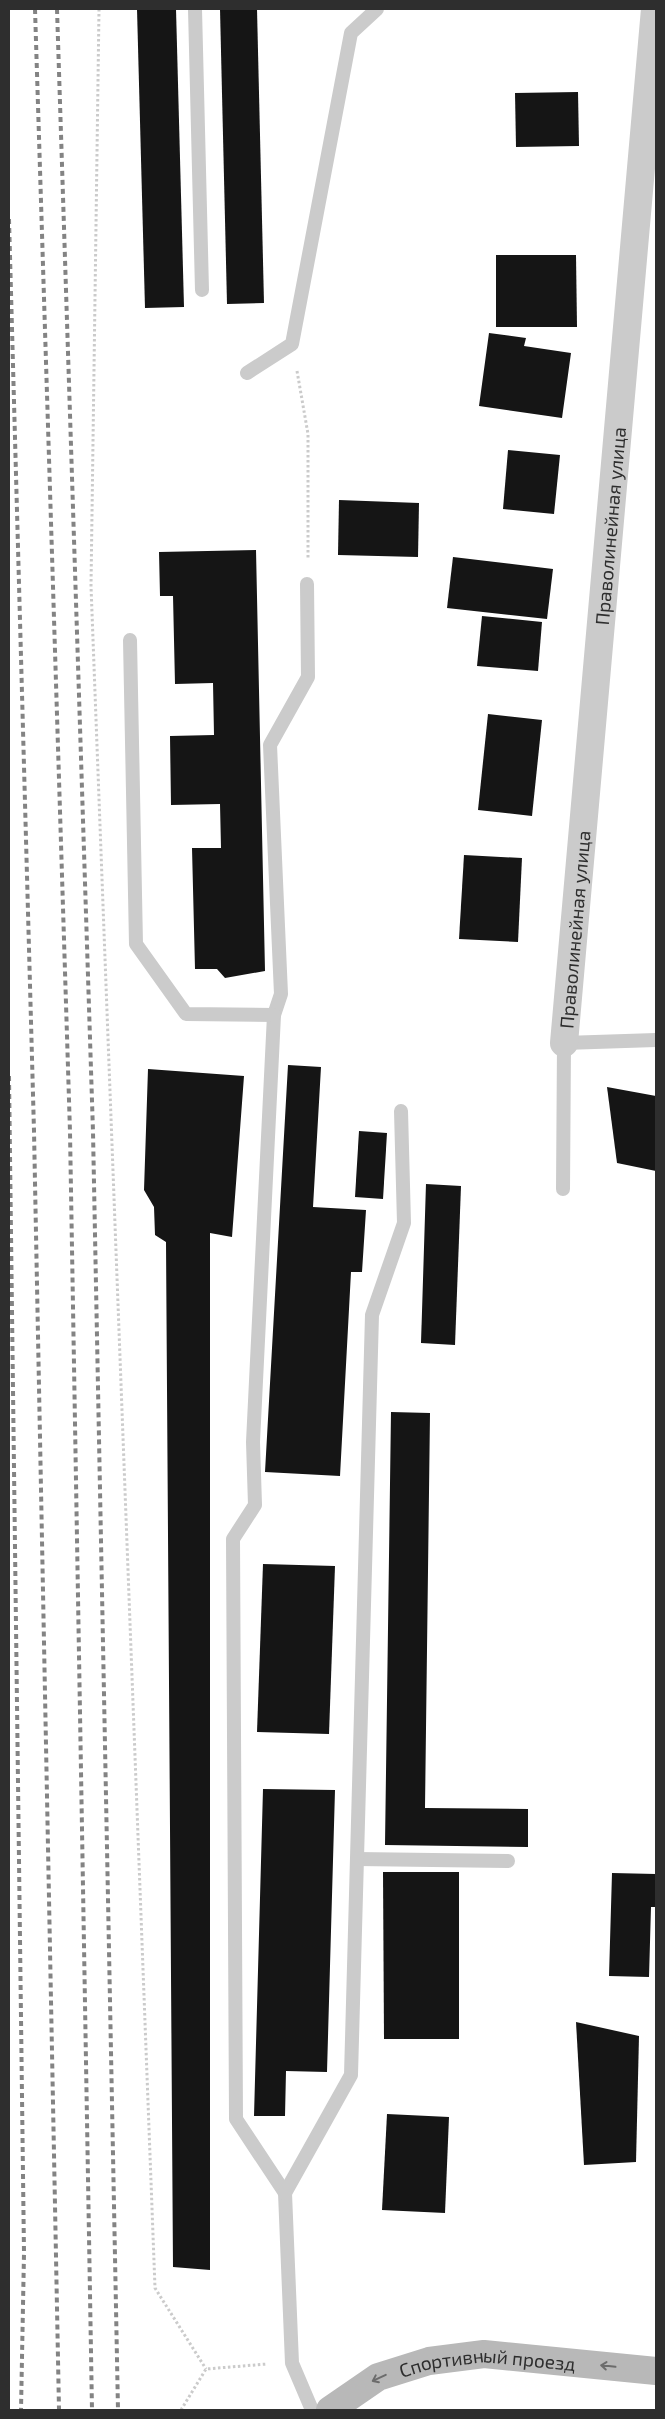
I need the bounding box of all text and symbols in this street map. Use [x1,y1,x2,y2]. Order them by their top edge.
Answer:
street label: Праволинейная улица [589,426,630,626]
street label: Праволинейная улица [554,829,594,1030]
street label: Спортивный проезд [396,2342,577,2381]
one-way arrow [600,2361,616,2371]
one-way arrow [372,2373,387,2383]

